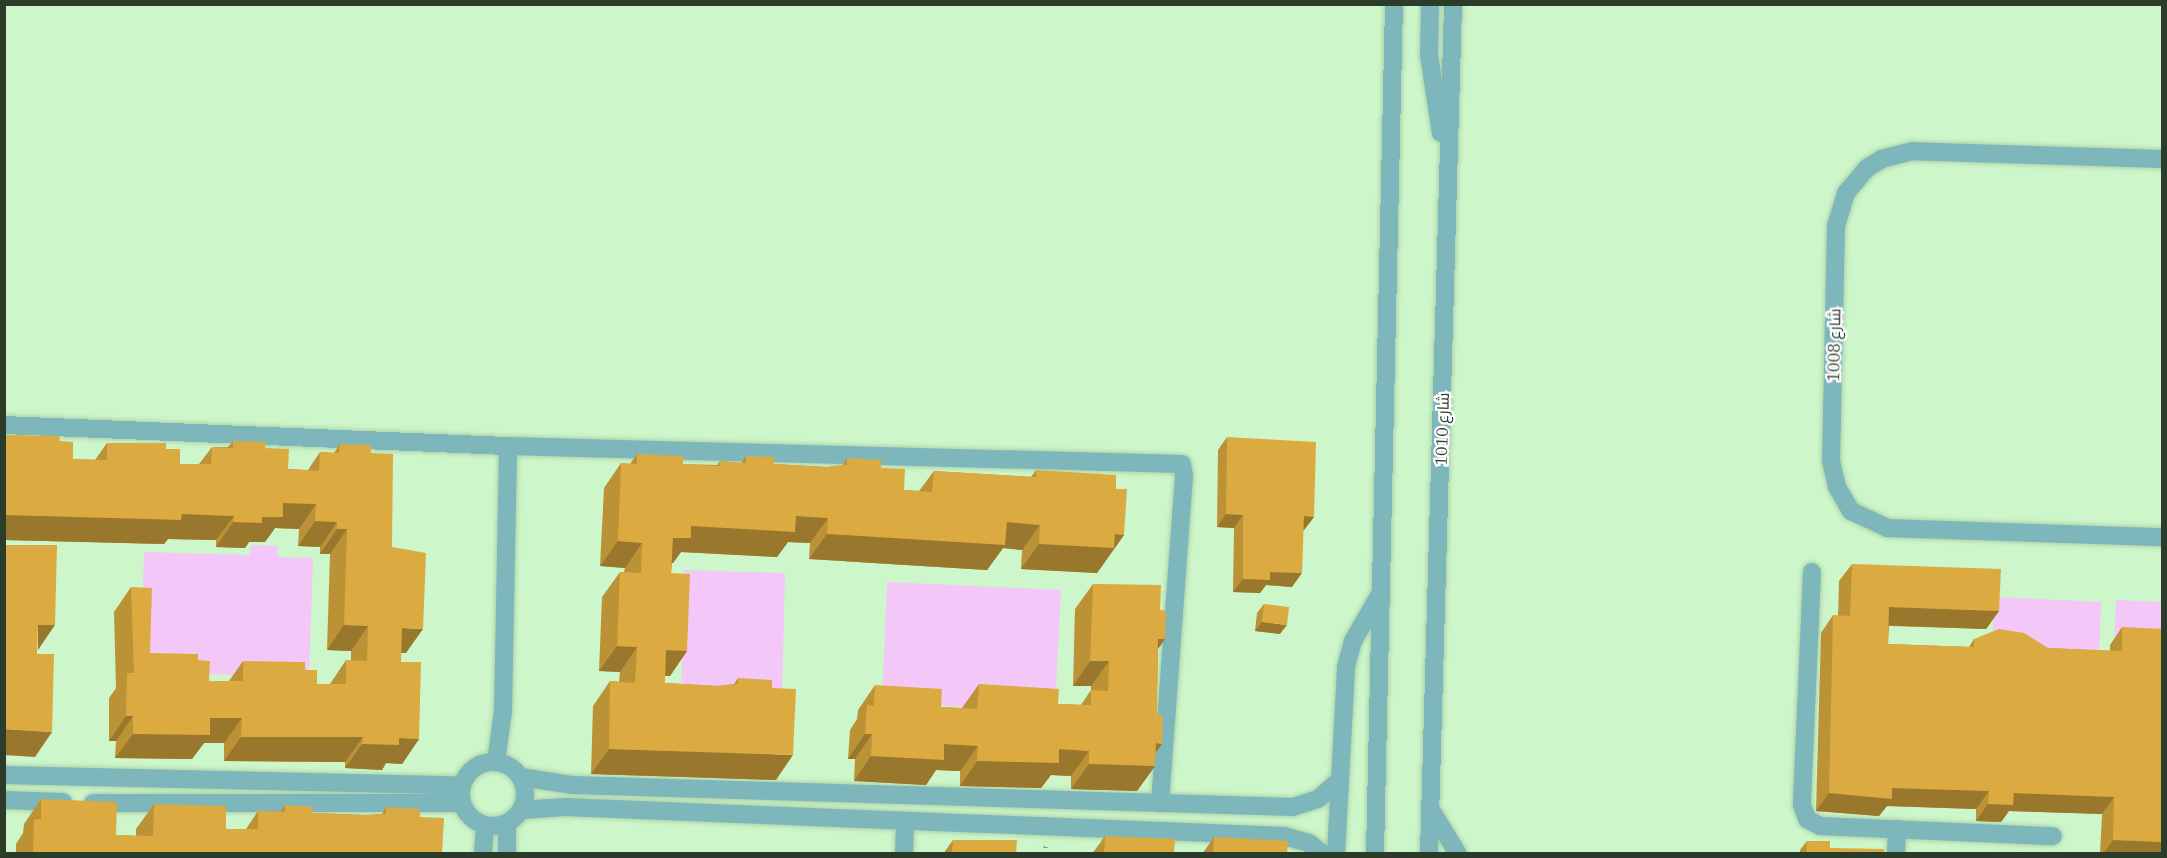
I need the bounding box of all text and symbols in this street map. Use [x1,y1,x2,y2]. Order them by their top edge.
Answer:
street label: شارع 1008 [1824,308,1844,382]
street label: شارع 1010 [1431,392,1453,466]

